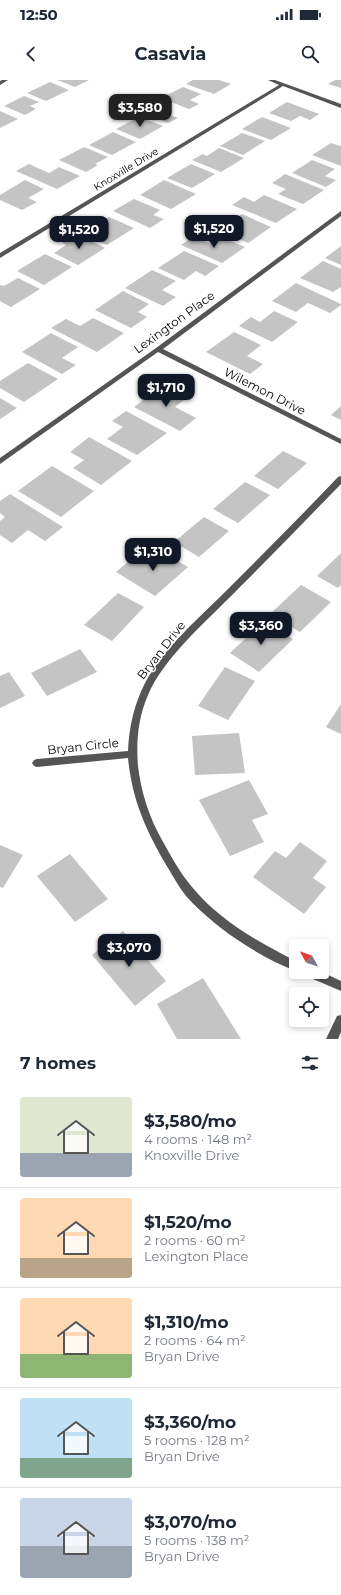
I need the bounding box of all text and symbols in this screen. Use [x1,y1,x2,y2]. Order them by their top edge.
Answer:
text: 12:50 [20,5,58,24]
icon: back [20,43,42,65]
text: Casavia [135,43,206,65]
icon: search [299,43,321,65]
pin: $3,580 [107,94,173,128]
text: $3,580 [118,99,162,115]
street label: Knoxville Drive [91,145,161,193]
pin: $1,520 [181,215,247,249]
pin: $1,520 [46,216,112,250]
text: $1,520 [194,220,234,236]
text: $1,520 [59,221,99,237]
street label: Lexington Place [131,288,217,356]
street label: Wilemon Drive [222,364,308,418]
pin: $1,710 [133,374,199,408]
text: $1,710 [147,379,185,395]
pin: $1,310 [120,538,186,572]
text: $1,310 [134,543,172,559]
pin: $3,360 [228,612,294,646]
text: $3,360 [239,617,283,633]
street label: Bryan Drive [134,618,188,682]
street label: Bryan Circle [46,735,120,757]
pin: $3,070 [96,934,162,968]
text: $3,070 [107,939,151,955]
north arrow [289,939,329,979]
map controls [289,939,329,1027]
button: locate [289,987,329,1027]
icon: filters [299,1052,321,1074]
text: 7 homes [20,1053,96,1073]
text: $3,580/mo [144,1111,236,1131]
icon: home [52,1113,100,1161]
text: 4 rooms · 148 m² [144,1131,252,1147]
text: Knoxville Drive [144,1147,239,1163]
text: $1,520/mo [144,1212,232,1232]
icon: home [52,1214,100,1262]
text: 2 rooms · 60 m² [144,1232,246,1248]
text: Lexington Place [144,1248,248,1264]
text: $1,310/mo [144,1312,229,1332]
icon: home [52,1314,100,1362]
text: 2 rooms · 64 m² [144,1332,246,1348]
text: Bryan Drive [144,1348,220,1364]
text: $3,360/mo [144,1412,236,1432]
icon: home [52,1414,100,1462]
text: 5 rooms · 128 m² [144,1432,250,1448]
text: Bryan Drive [144,1448,220,1464]
text: $3,070/mo [144,1512,237,1532]
icon: home [52,1514,100,1562]
text: 5 rooms · 138 m² [144,1532,249,1548]
text: Bryan Drive [144,1548,220,1564]

